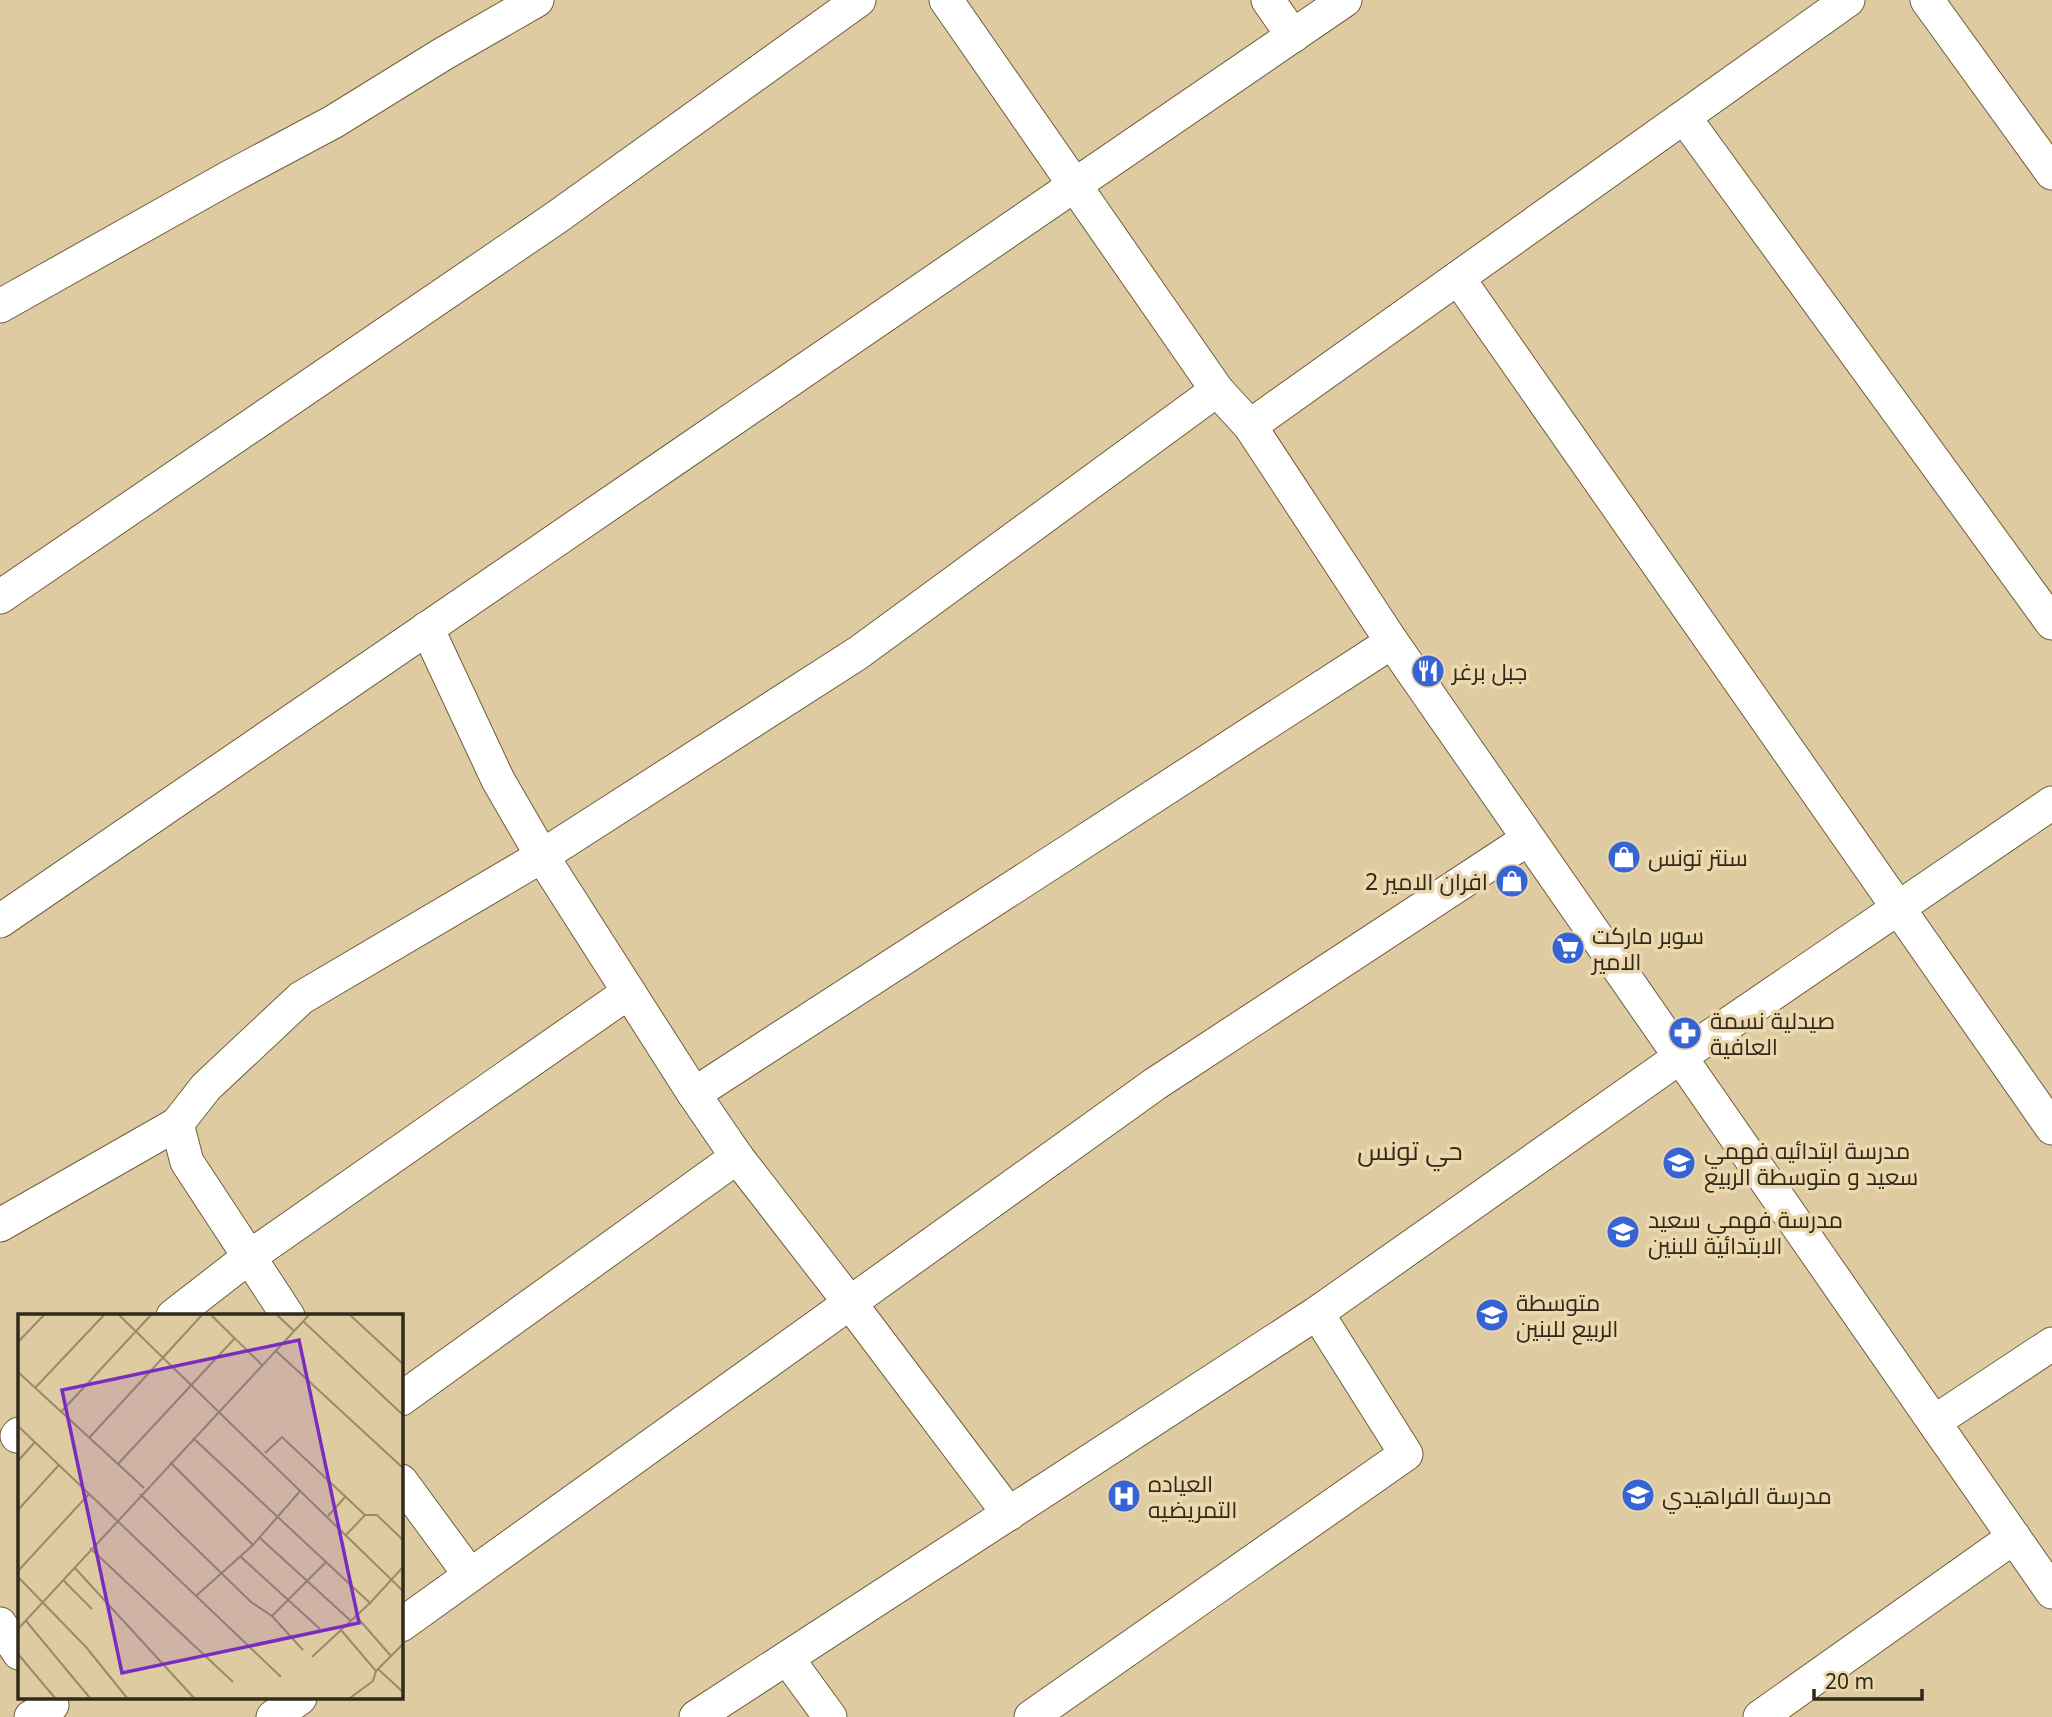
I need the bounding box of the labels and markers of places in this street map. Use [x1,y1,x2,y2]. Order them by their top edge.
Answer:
restaurant icon: جبل برغر [1409,652,1447,690]
place label: جبل برغر [1450,655,1527,687]
shop icon: سنتر تونس [1605,838,1643,876]
place label: سنتر تونس [1648,841,1748,873]
shop icon: افران الامير 2 [1493,862,1531,900]
place label: افران الامير 2 [1365,865,1488,897]
place label: سوبر ماركت الامير [1590,919,1704,977]
supermarket icon: سوبر ماركت الامير [1549,929,1587,967]
place label: صيدلية نسمة العافية [1710,1004,1835,1062]
pharmacy icon: صيدلية نسمة العافية [1666,1014,1704,1052]
place label: مدرسة ابتدائيه فهمي سعيد و متوسطة الربيع [1704,1134,1918,1193]
school or university icon: مدرسة ابتدائيه فهمي سعيد و متوسطة الربيع [1660,1144,1698,1182]
place label: مدرسة فهمي سعيد الابتدائية للبنين [1648,1203,1843,1261]
school or university icon: مدرسة فهمي سعيد الابتدائية للبنين [1604,1213,1642,1251]
place label: متوسطة الربيع للبنين [1516,1286,1619,1345]
school or university icon: متوسطة الربيع للبنين [1473,1296,1511,1334]
place label: العياده التمريضيه [1148,1467,1237,1525]
school or university icon: مدرسة الفراهيدي [1619,1476,1657,1514]
hospital icon: العياده التمريضيه [1105,1477,1143,1515]
place label: مدرسة الفراهيدي [1662,1479,1832,1514]

